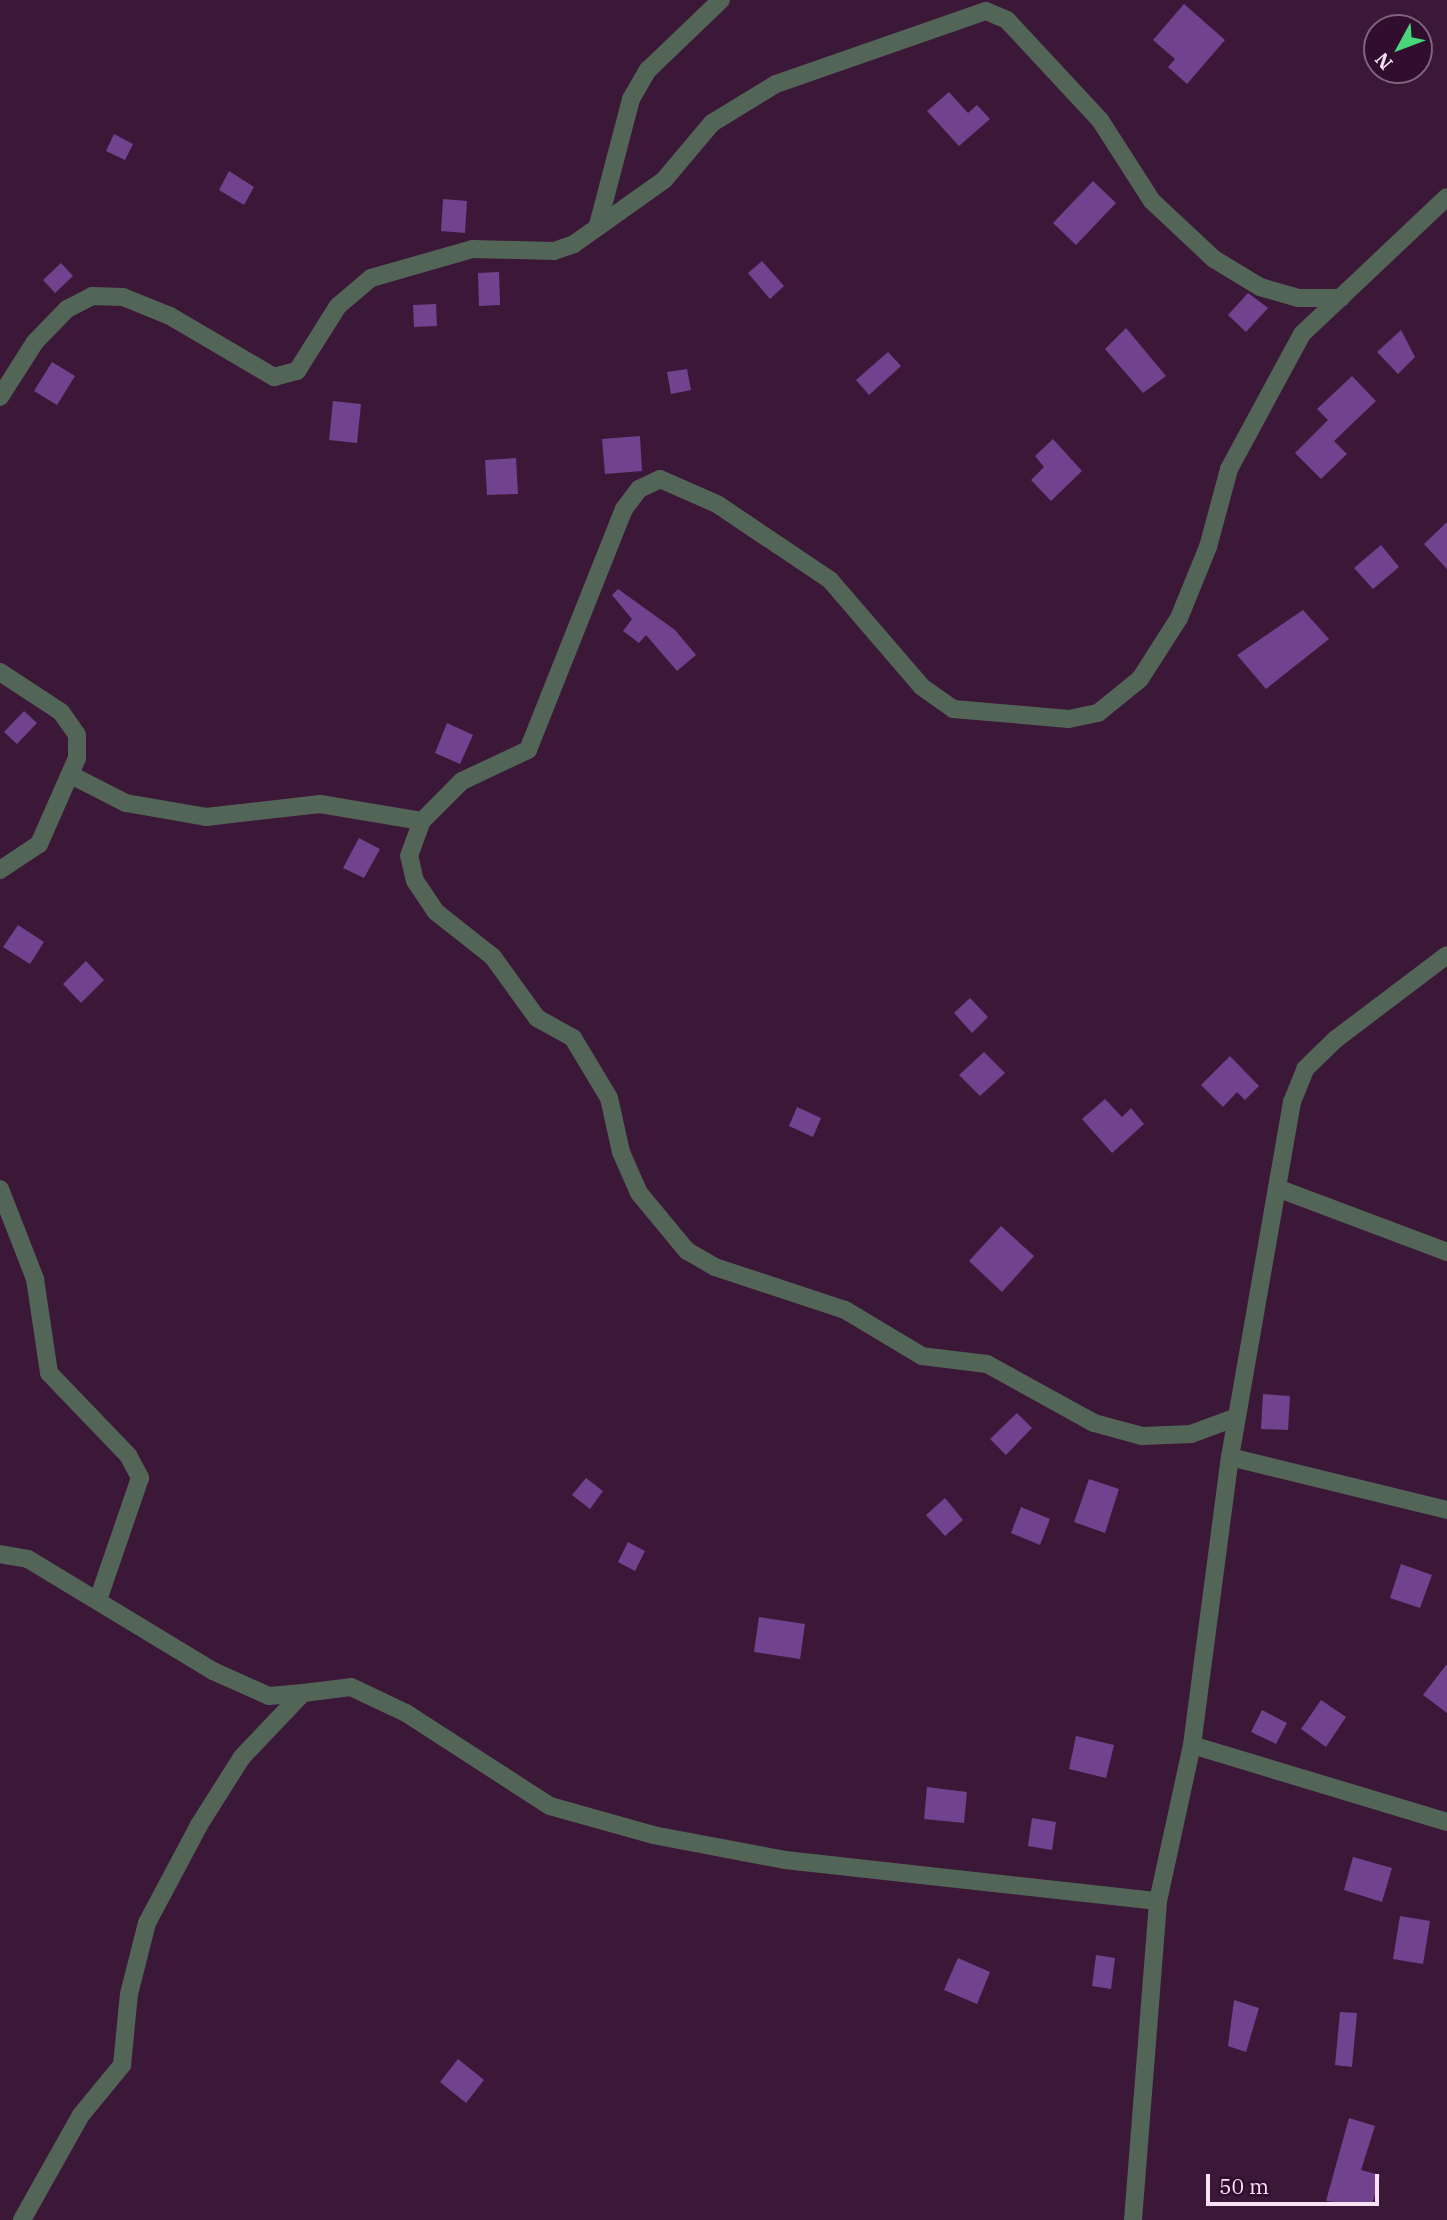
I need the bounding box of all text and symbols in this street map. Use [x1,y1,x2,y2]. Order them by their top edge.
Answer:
north arrow [1363,14,1433,84]
text: N [1370,48,1398,75]
scale bar [1209,2160,1382,2204]
text: 50 m [1219,2172,1269,2200]

